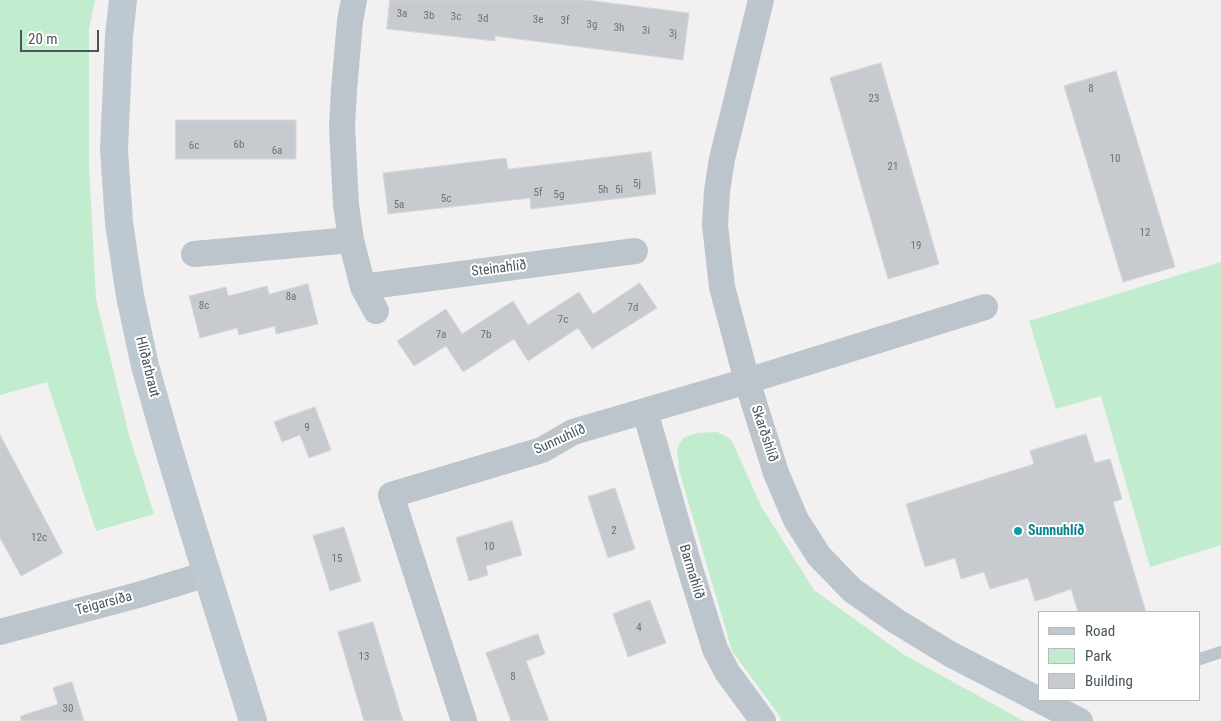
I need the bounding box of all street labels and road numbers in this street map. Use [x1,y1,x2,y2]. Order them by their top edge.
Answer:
street label: Steinahlíð [471,257,527,281]
street label: Hlíðarbraut [131,335,163,399]
street label: Skarðshlíð [747,404,781,464]
street label: Sunnuhlíð [532,421,588,459]
street label: Barmahlíð [675,543,707,601]
street label: Teigarsíða [74,588,134,620]

